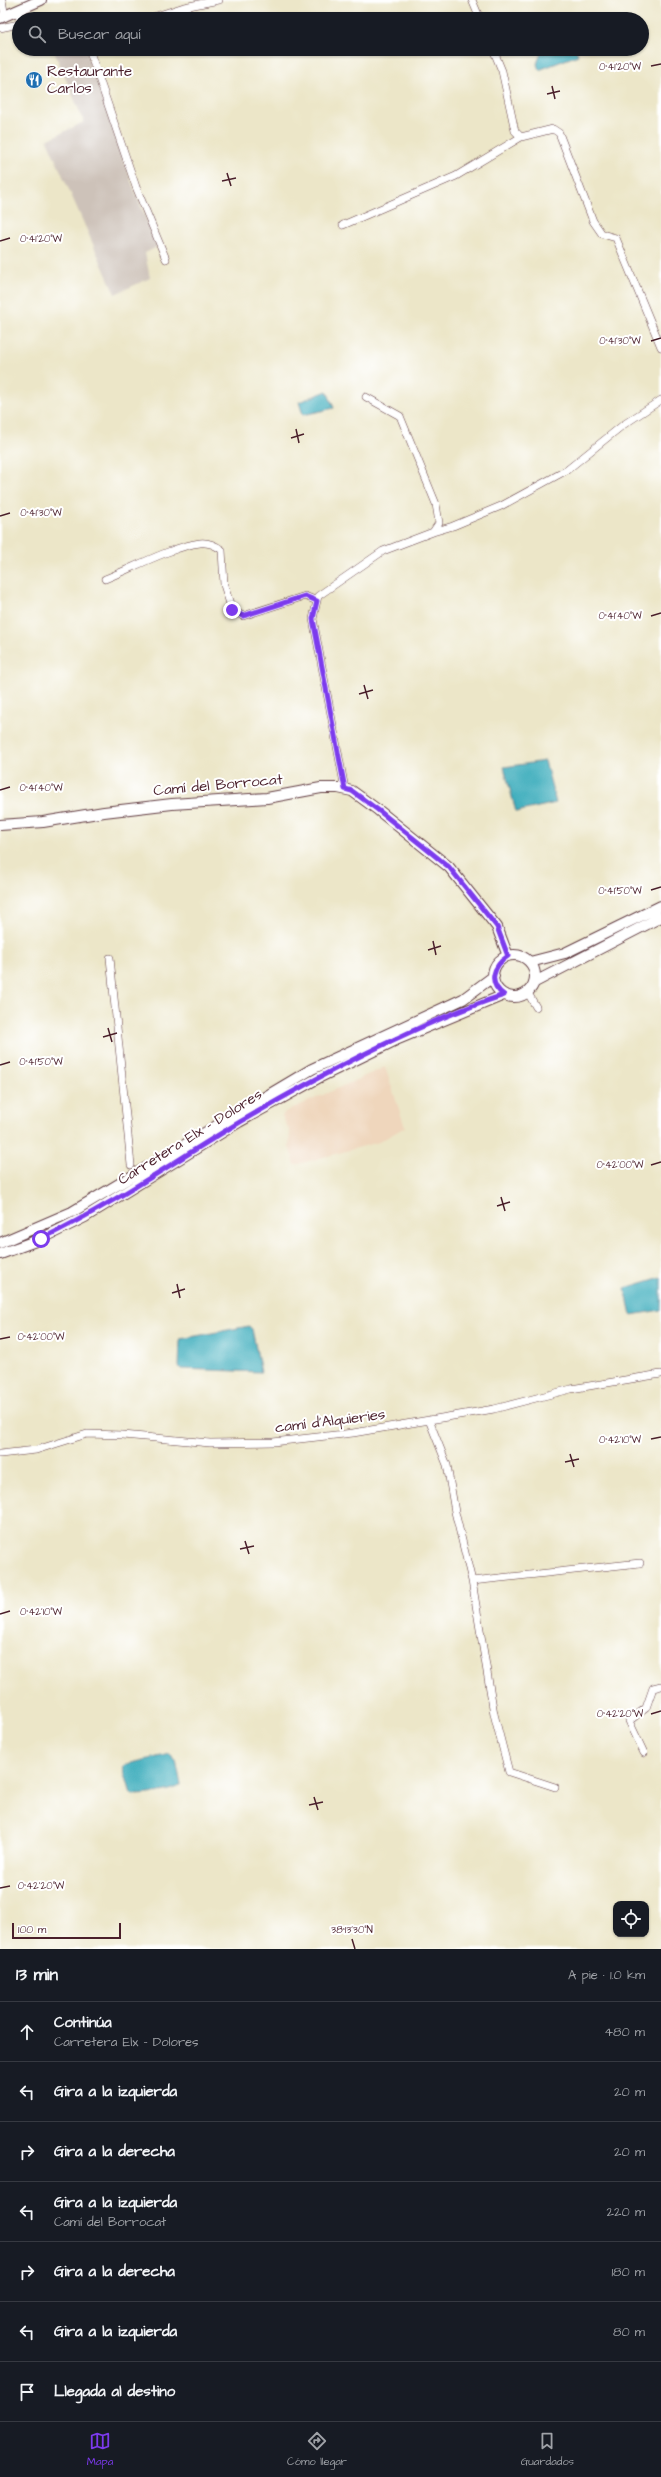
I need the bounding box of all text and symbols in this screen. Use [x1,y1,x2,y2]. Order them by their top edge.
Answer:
search box [12,12,649,56]
icon: search [26,23,48,45]
text: Buscar aquí [58,24,140,45]
text: 0°41'20"W [599,60,642,74]
place label: Restaurante Carlos [47,61,132,99]
restaurant icon: Restaurante Carlos [24,70,44,90]
text: 0°41'20"W [20,232,63,246]
text: 0°41'30"W [599,334,641,348]
text: 0°41'30"W [20,506,62,520]
route end [223,601,241,619]
text: 0°41'40"W [598,609,642,623]
street label: Camí del Borrocat [153,769,283,801]
text: 0°41'40"W [19,781,63,795]
text: 0°41'50"W [598,884,642,898]
text: 0°41'50"W [19,1055,63,1069]
street label: Carretera Elx - Dolores [114,1084,267,1190]
text: 0°42'00"W [596,1158,644,1172]
route start [32,1230,50,1248]
text: 0°42'00"W [17,1330,65,1344]
street label: camí d'Alquieries [274,1404,387,1438]
text: 0°42'10"W [599,1433,642,1447]
text: 0°42'10"W [20,1605,63,1619]
text: 0°42'20"W [597,1707,644,1721]
text: 0°42'20"W [18,1879,65,1893]
map controls [613,1901,649,1937]
button: locate [613,1901,649,1937]
scale bar [12,1921,121,1940]
text: 100 m [18,1922,46,1937]
text: 38°13'30"N [331,1923,373,1937]
text: 13 min [16,1963,58,1987]
text: A pie · 1.0 km [568,1966,645,1984]
text: Continúa [54,2012,112,2033]
icon: ahead [16,2021,38,2043]
text: 480 m [604,2023,645,2041]
text: Carretera Elx - Dolores [54,2033,199,2051]
icon: left [16,2081,38,2103]
text: Gira a la izquierda [54,2081,177,2102]
text: 20 m [614,2083,645,2101]
icon: right [16,2141,38,2163]
text: Gira a la derecha [54,2141,175,2162]
text: 20 m [614,2143,645,2161]
text: Gira a la izquierda [54,2192,177,2213]
icon: left [16,2201,38,2223]
text: 220 m [607,2203,645,2221]
text: Camí del Borrocat [54,2213,166,2231]
icon: right [16,2261,38,2283]
text: Gira a la derecha [54,2261,175,2282]
text: 180 m [611,2263,645,2281]
icon: left [16,2321,38,2343]
text: Gira a la izquierda [54,2321,177,2342]
text: 80 m [613,2323,645,2341]
icon: arrive [16,2381,38,2403]
text: Llegada al destino [54,2381,175,2402]
tab: Mapa [87,2430,113,2469]
tab: Cómo llegar [287,2430,347,2469]
tab: Guardados [521,2430,574,2469]

